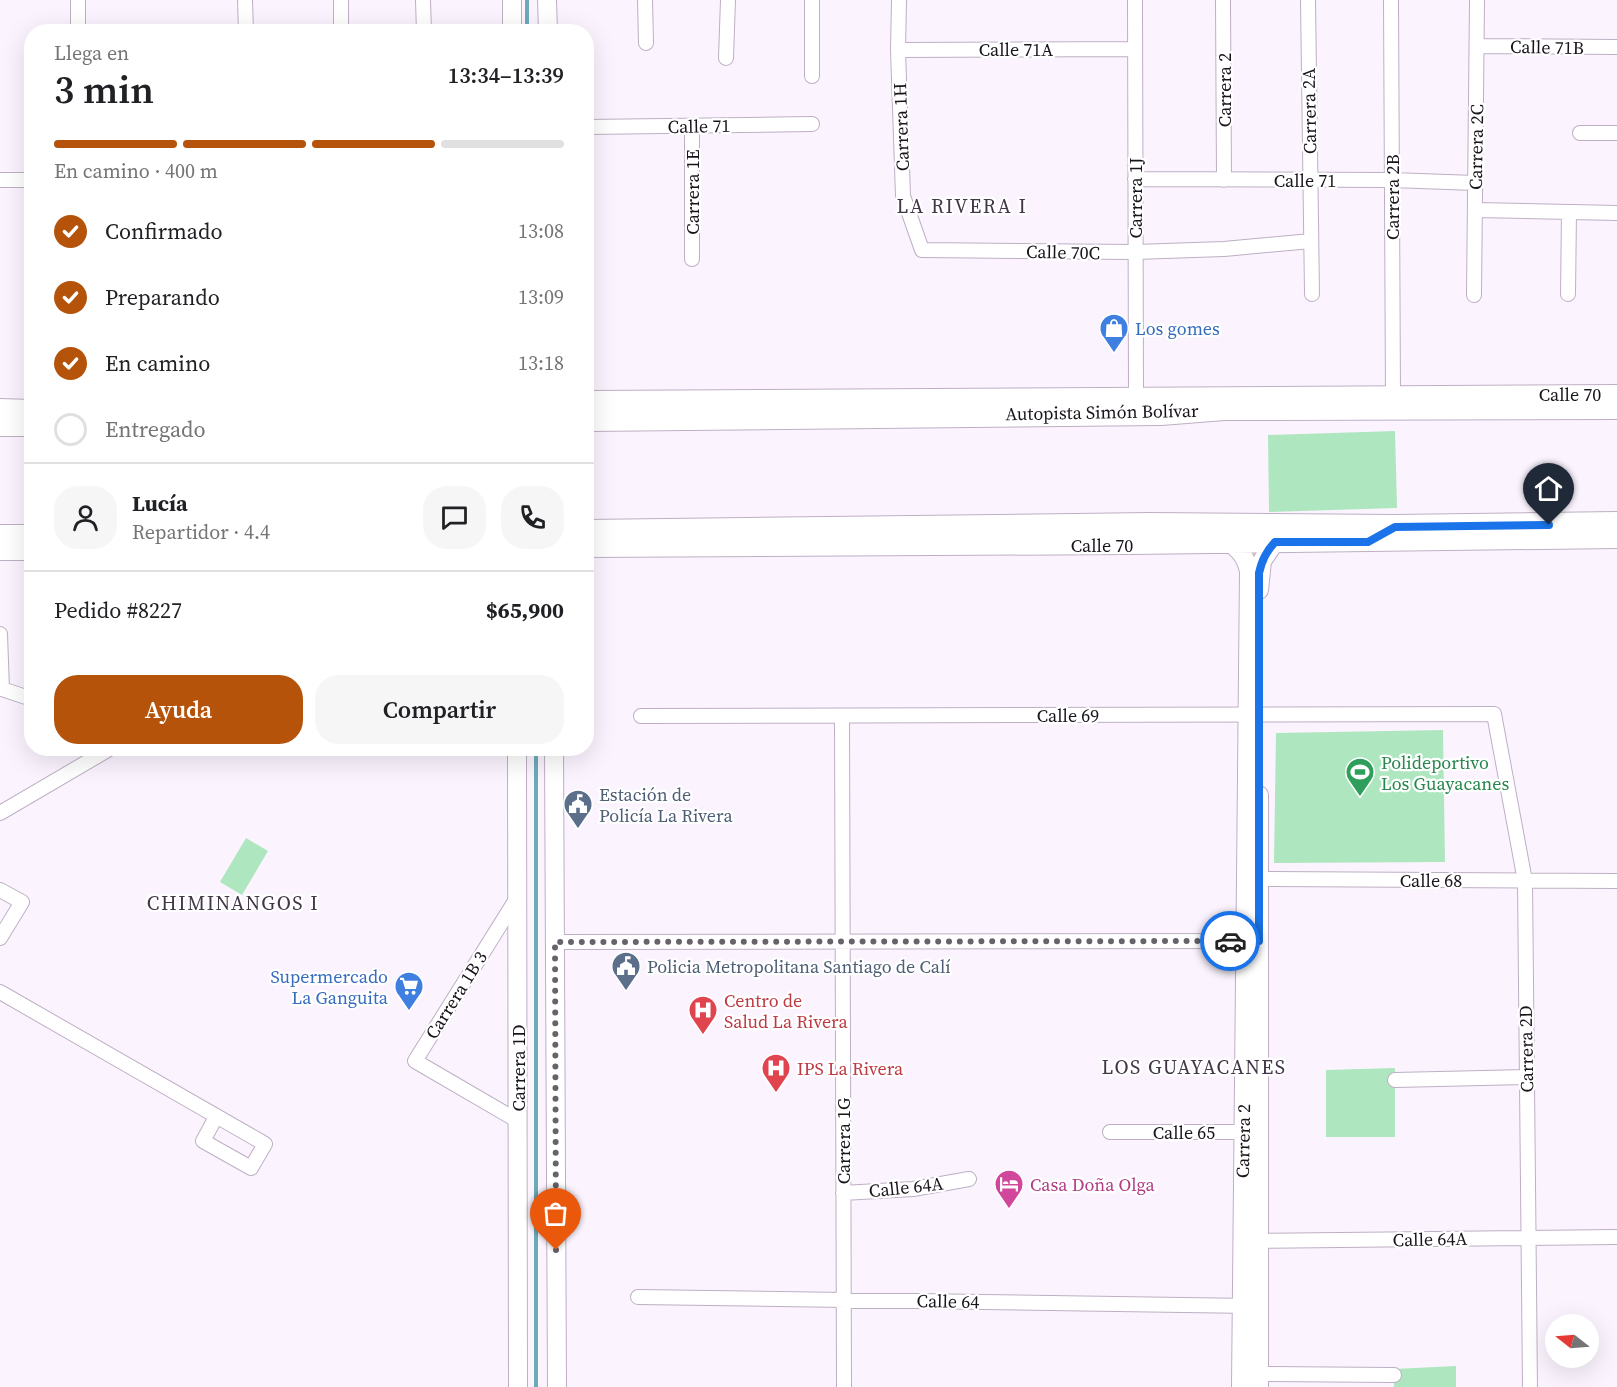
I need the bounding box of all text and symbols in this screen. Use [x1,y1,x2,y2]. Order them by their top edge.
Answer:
street label: Calle 71B [1510,34,1584,60]
street label: Calle 71A [979,37,1053,62]
text: Llega en [54,39,129,67]
street label: Carrera 2 [1212,53,1237,127]
text: 13:34–13:39 [448,60,564,90]
text: 3 min [54,63,154,116]
street label: Carrera 2A [1296,68,1322,154]
street label: Carrera 1H [887,82,915,172]
street label: Carrera 2C [1463,104,1489,190]
street label: Calle 71 [667,113,731,139]
street label: Carrera 1E [680,149,705,235]
street label: Carrera 2B [1380,154,1405,240]
text: En camino · 400 m [54,157,218,185]
street label: Carrera 1J [1123,157,1148,239]
street label: Calle 71 [1274,168,1336,193]
district label: LA RIVERA I [897,192,1027,220]
icon: check [54,215,87,248]
text: Confirmado [105,216,223,246]
text: 13:08 [518,217,564,245]
street label: Calle 70C [1026,239,1100,265]
icon: check [54,281,87,314]
text: Preparando [105,282,220,312]
text: 13:09 [518,283,564,311]
shop icon: Los gomes [1098,312,1130,354]
place label: Los gomes [1135,316,1220,341]
icon: check [54,347,87,380]
text: En camino [105,348,210,378]
text: 13:18 [518,349,564,377]
street label: Calle 70 [1539,382,1601,407]
street label: Autopista Simón Bolívar [1005,398,1199,426]
text: Entregado [105,414,206,444]
pin [1523,463,1574,525]
icon: home [1532,472,1565,505]
button: person [54,486,117,549]
button: chat [423,486,486,549]
button: phone [501,486,564,549]
text: Lucía [132,488,188,518]
text: Repartidor · 4.4 [132,518,270,546]
street label: Calle 70 [1071,533,1133,558]
text: Pedido #8227 [54,595,182,625]
text: $65,900 [486,595,564,625]
button: Ayuda [54,675,303,744]
button: Compartir [315,675,564,744]
street label: Calle 69 [1037,703,1099,728]
place label: Polideportivo Los Guayacanes [1381,750,1509,796]
sports icon: Polideportivo Los Guayacanes [1344,756,1376,798]
place label: Estación de Policía La Rivera [599,782,733,828]
public building icon: Estación de Policía La Rivera [562,788,594,830]
street label: Calle 68 [1400,868,1462,893]
district label: CHIMINANGOS I [147,889,319,917]
courier [1200,911,1260,971]
icon: car [1214,925,1247,958]
street label: Carrera 1B 3 [419,946,493,1044]
public building icon: Policia Metropolitana Santiago de Calí [610,950,642,992]
place label: Policia Metropolitana Santiago de Calí [647,954,951,979]
place label: Supermercado La Ganguita [270,964,389,1010]
supermarket icon: Supermercado La Ganguita [393,970,425,1012]
place label: Centro de Salud La Rivera [724,988,848,1034]
hospital icon: Centro de Salud La Rivera [687,994,719,1036]
street label: Carrera 2D [1513,1005,1539,1093]
street label: Carrera 1D [506,1024,531,1112]
hospital icon: IPS La Rivera [760,1052,792,1094]
district label: LOS GUAYACANES [1101,1053,1287,1081]
place label: IPS La Rivera [797,1056,904,1081]
street label: Carrera 1G [831,1098,856,1184]
street label: Carrera 2 [1230,1104,1256,1178]
street label: Calle 65 [1153,1120,1215,1145]
hotel icon: Casa Doña Olga [993,1168,1025,1210]
street label: Calle 64A [868,1171,944,1203]
place label: Casa Doña Olga [1030,1172,1155,1197]
pin [530,1188,581,1250]
icon: bag [539,1197,572,1230]
street label: Calle 64A [1392,1226,1468,1252]
street label: Calle 64 [916,1288,980,1314]
north arrow [1545,1314,1599,1368]
map controls [1545,1314,1599,1368]

